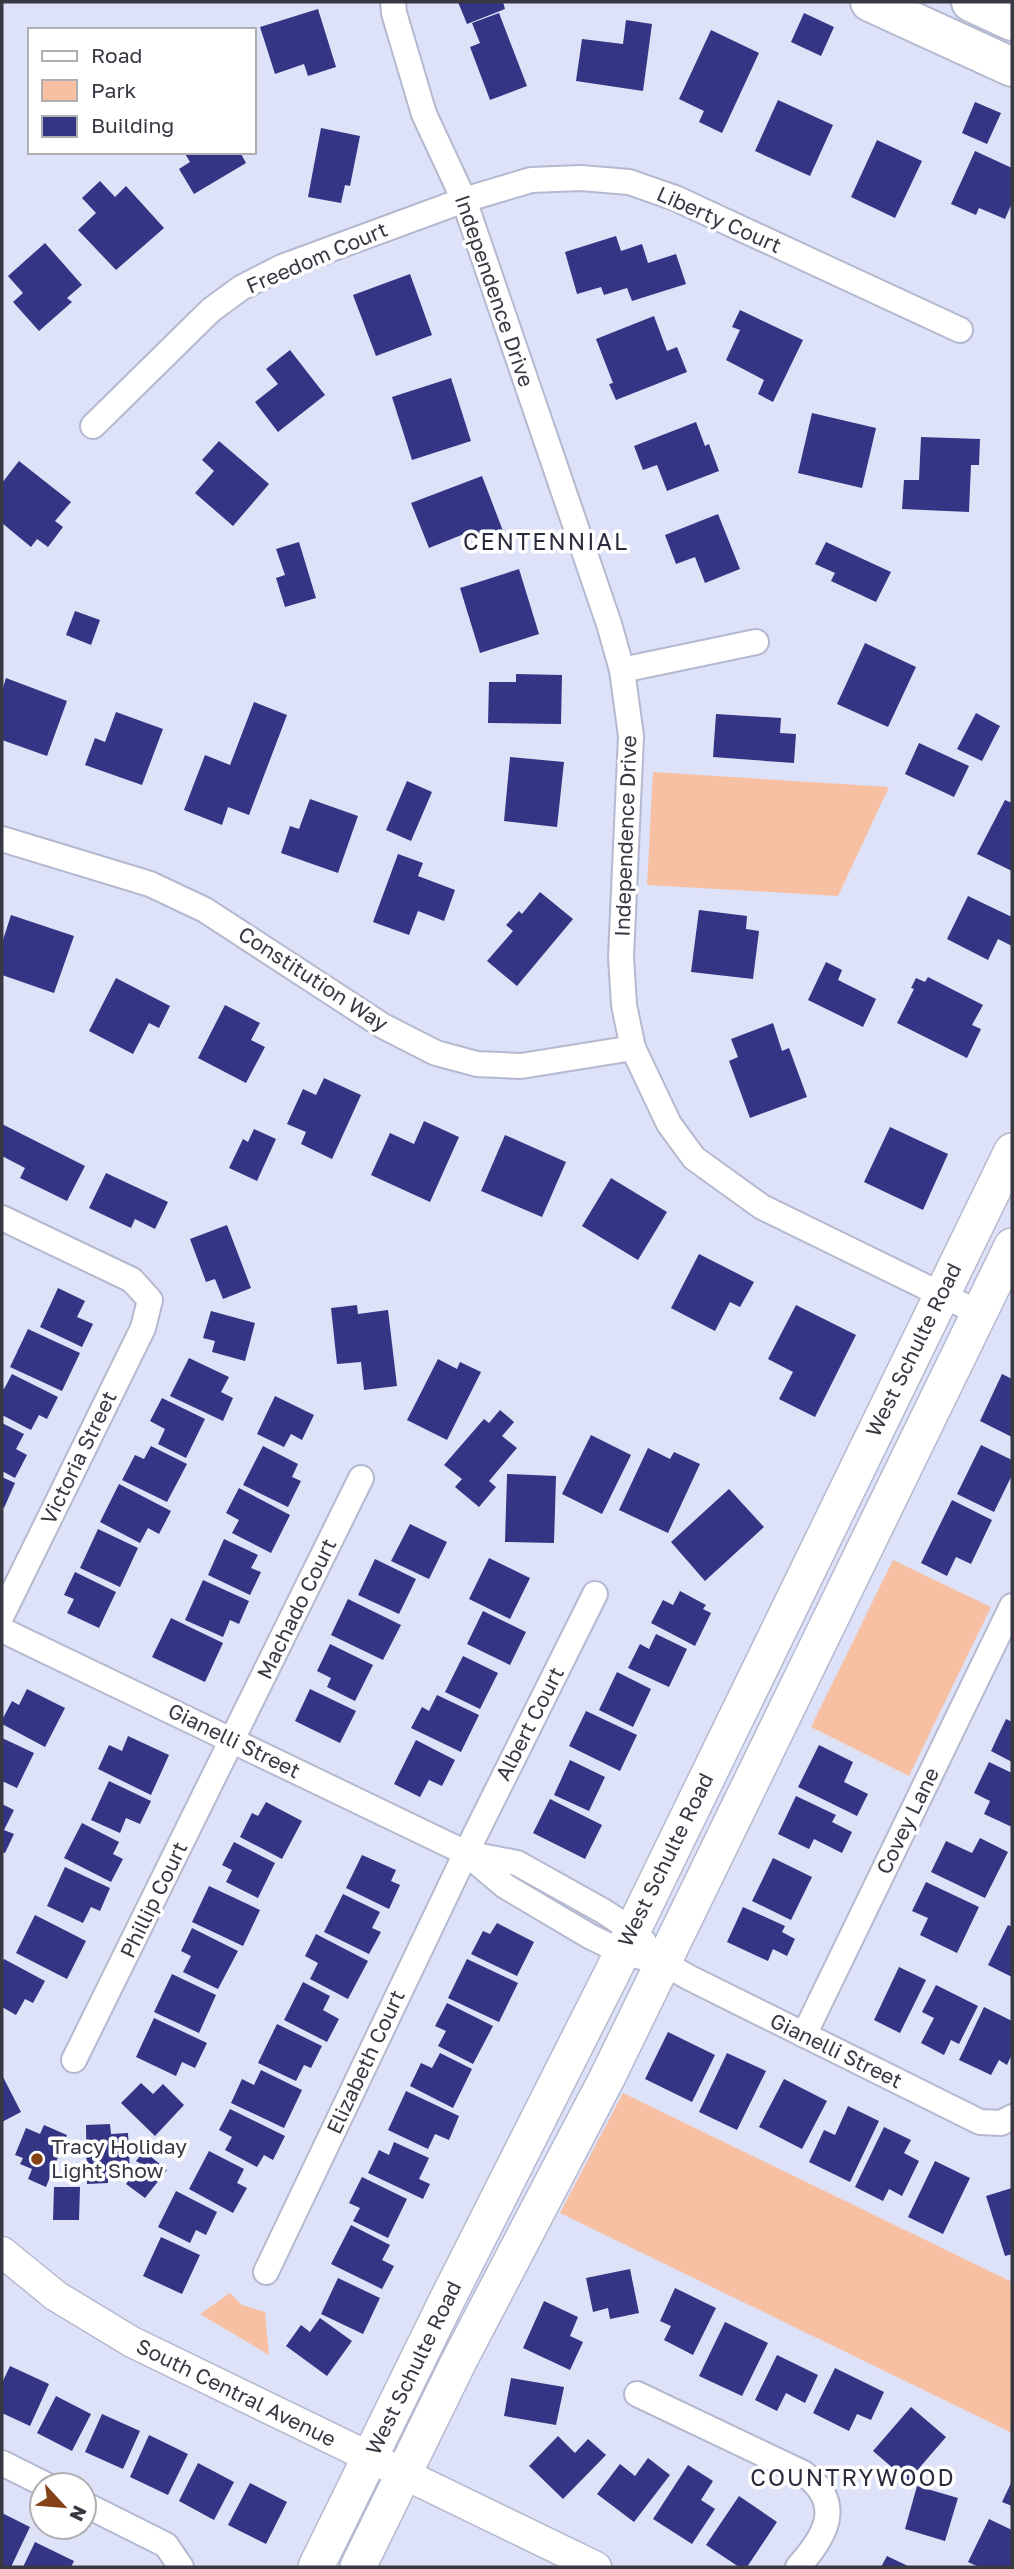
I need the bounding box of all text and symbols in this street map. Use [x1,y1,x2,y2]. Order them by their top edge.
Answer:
legend [28,28,256,154]
text: Road [91,42,142,68]
text: Park [91,77,137,103]
text: Building [91,112,174,138]
street label: Liberty Court [653,180,786,258]
street label: Independence Drive [450,191,540,390]
street label: Freedom Court [242,216,391,299]
district label: CENTENNIAL [463,527,629,555]
street label: Independence Drive [608,735,642,937]
street label: Constitution Way [234,920,394,1036]
street label: West Schulte Road [860,1258,967,1441]
street label: Victoria Street [35,1387,122,1529]
street label: Machado Court [251,1534,341,1683]
street label: Albert Court [489,1662,569,1785]
street label: Gianelli Street [164,1697,305,1783]
street label: Covey Lane [870,1763,944,1878]
street label: West Schulte Road [612,1768,719,1951]
street label: Phillip Court [114,1837,192,1962]
street label: Elizabeth Court [320,1985,410,2138]
street label: Gianelli Street [766,2007,907,2093]
place label: Tracy Holiday Light Show [51,2133,187,2183]
marker: Tracy Holiday Light Show [29,2151,45,2167]
street label: West Schulte Road [360,2276,467,2459]
street label: South Central Avenue [132,2332,340,2452]
district label: COUNTRYWOOD [750,2463,956,2491]
north arrow [28,2471,98,2541]
text: N [65,2502,92,2525]

